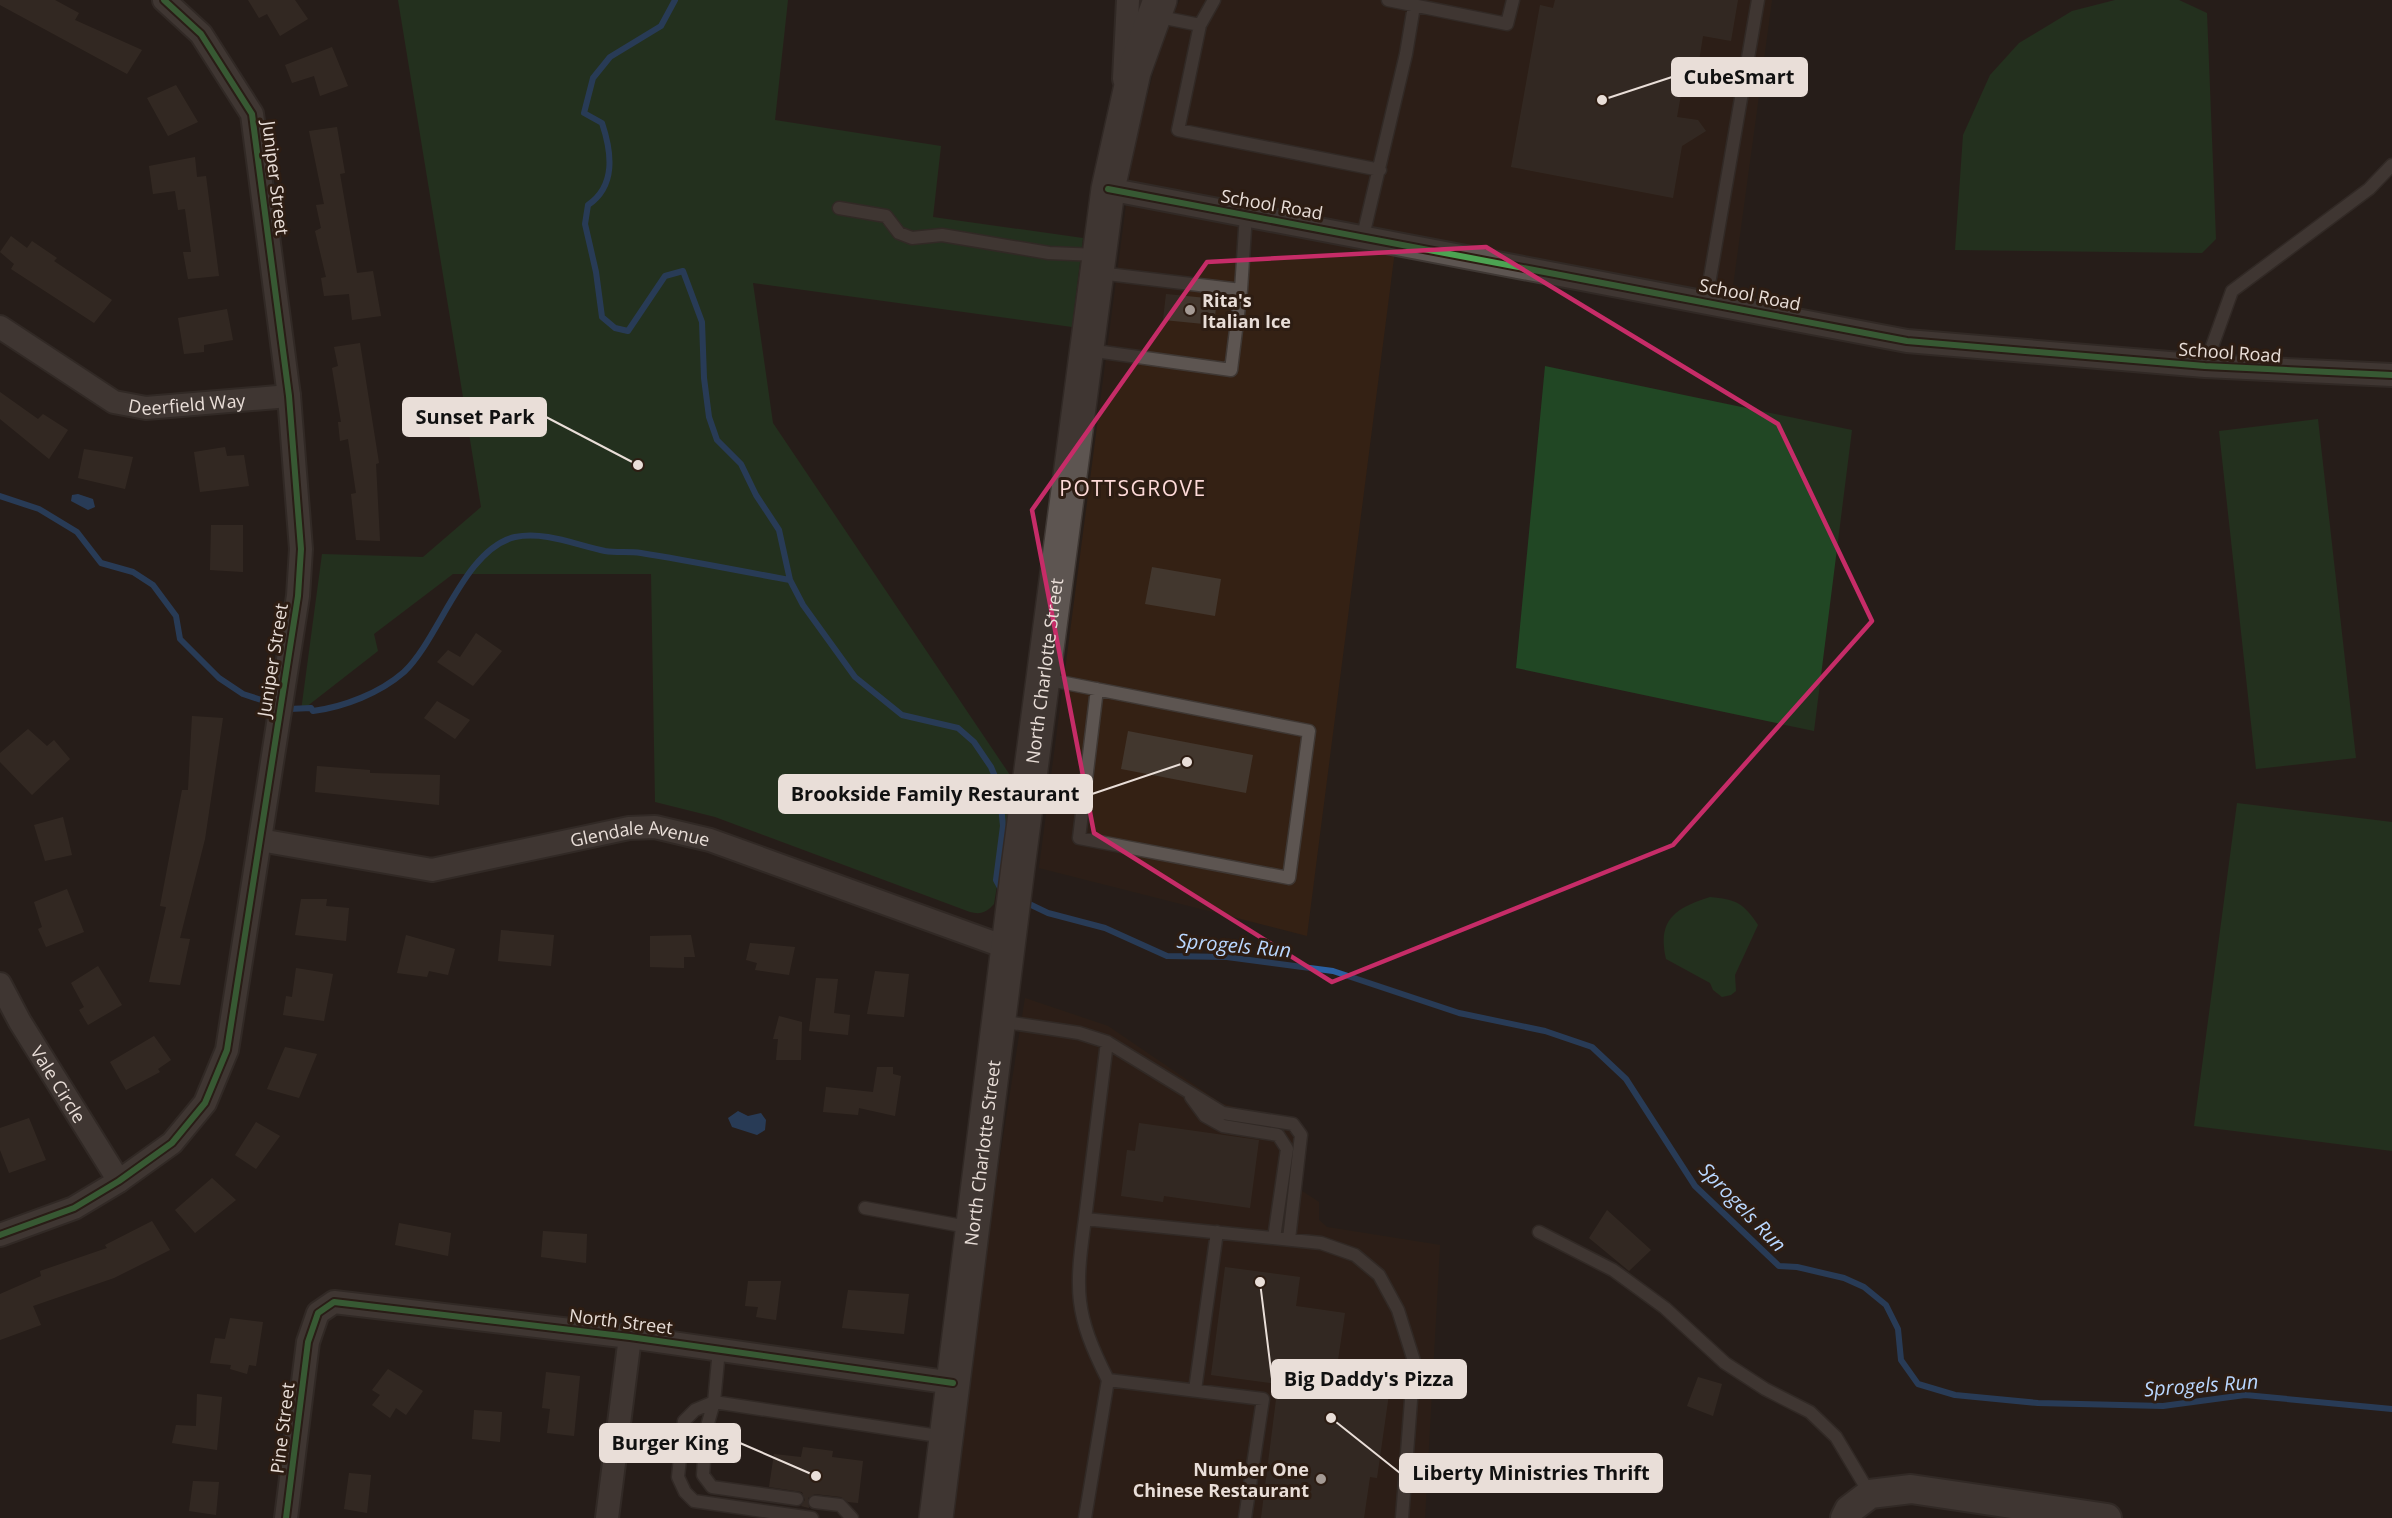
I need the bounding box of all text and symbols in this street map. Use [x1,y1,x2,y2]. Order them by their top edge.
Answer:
callout: CubeSmart [1672,58,1807,96]
text: CubeSmart [1684,63,1795,90]
street label: Juniper Street [257,118,295,236]
street label: School Road [1219,183,1325,225]
street label: School Road [1697,272,1803,316]
place label: Rita's Italian Ice [1202,288,1291,333]
marker: Rita's Italian Ice [1183,303,1197,317]
street label: School Road [2178,336,2282,368]
street label: Deerfield Way [126,388,247,420]
callout: Sunset Park [403,398,546,436]
text: Sunset Park [415,403,535,430]
district label: POTTSGROVE [1059,474,1207,502]
street label: North Charlotte Street [1020,577,1068,765]
street label: Juniper Street [251,601,293,721]
callout: Brookside Family Restaurant [779,775,1092,813]
text: Brookside Family Restaurant [791,780,1080,807]
street label: Glendale Avenue [568,815,712,852]
water label: Sprogels Run [1176,927,1292,963]
street label: Vale Circle [26,1041,92,1127]
street label: North Charlotte Street [958,1059,1006,1247]
water label: Sprogels Run [1694,1156,1792,1258]
street label: North Street [568,1303,674,1339]
callout: Big Daddy's Pizza [1272,1360,1466,1398]
text: Big Daddy's Pizza [1284,1365,1454,1392]
water label: Sprogels Run [2143,1368,2259,1402]
street label: Pine Street [265,1381,299,1475]
callout: Burger King [600,1424,740,1462]
text: Burger King [612,1429,729,1456]
callout: Liberty Ministries Thrift [1400,1454,1662,1492]
place label: Number One Chinese Restaurant [1133,1457,1309,1502]
text: Liberty Ministries Thrift [1412,1459,1650,1486]
marker: Number One Chinese Restaurant [1314,1472,1328,1486]

